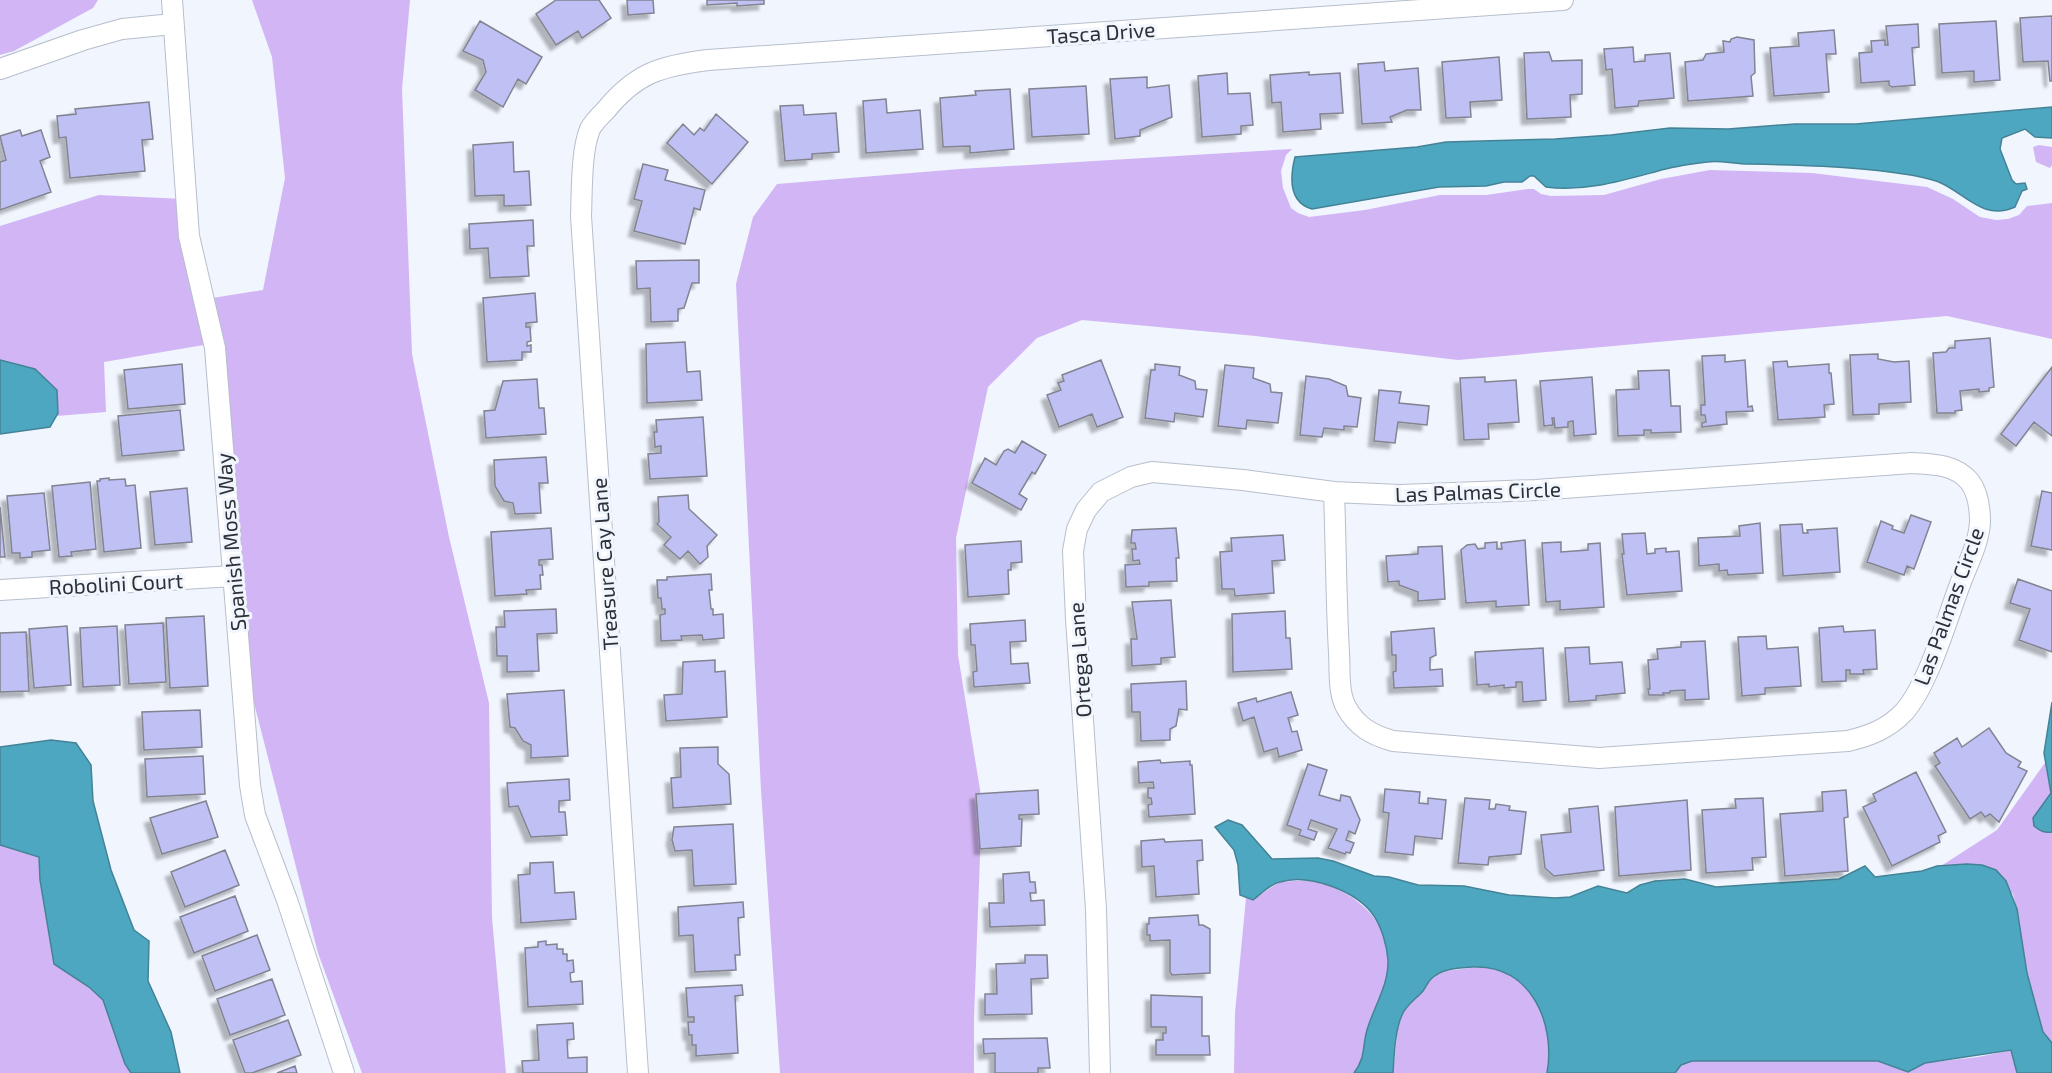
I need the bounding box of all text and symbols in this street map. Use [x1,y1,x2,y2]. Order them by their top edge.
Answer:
street label: Tasca Drive [1046,16,1156,48]
street label: Spanish Moss Way [210,452,250,632]
street label: Las Palmas Circle [1395,476,1561,506]
street label: Treasure Cay Lane [586,477,622,651]
street label: Las Palmas Circle [1908,524,1988,688]
street label: Robolini Court [48,567,184,599]
street label: Ortega Lane [1063,602,1095,718]

